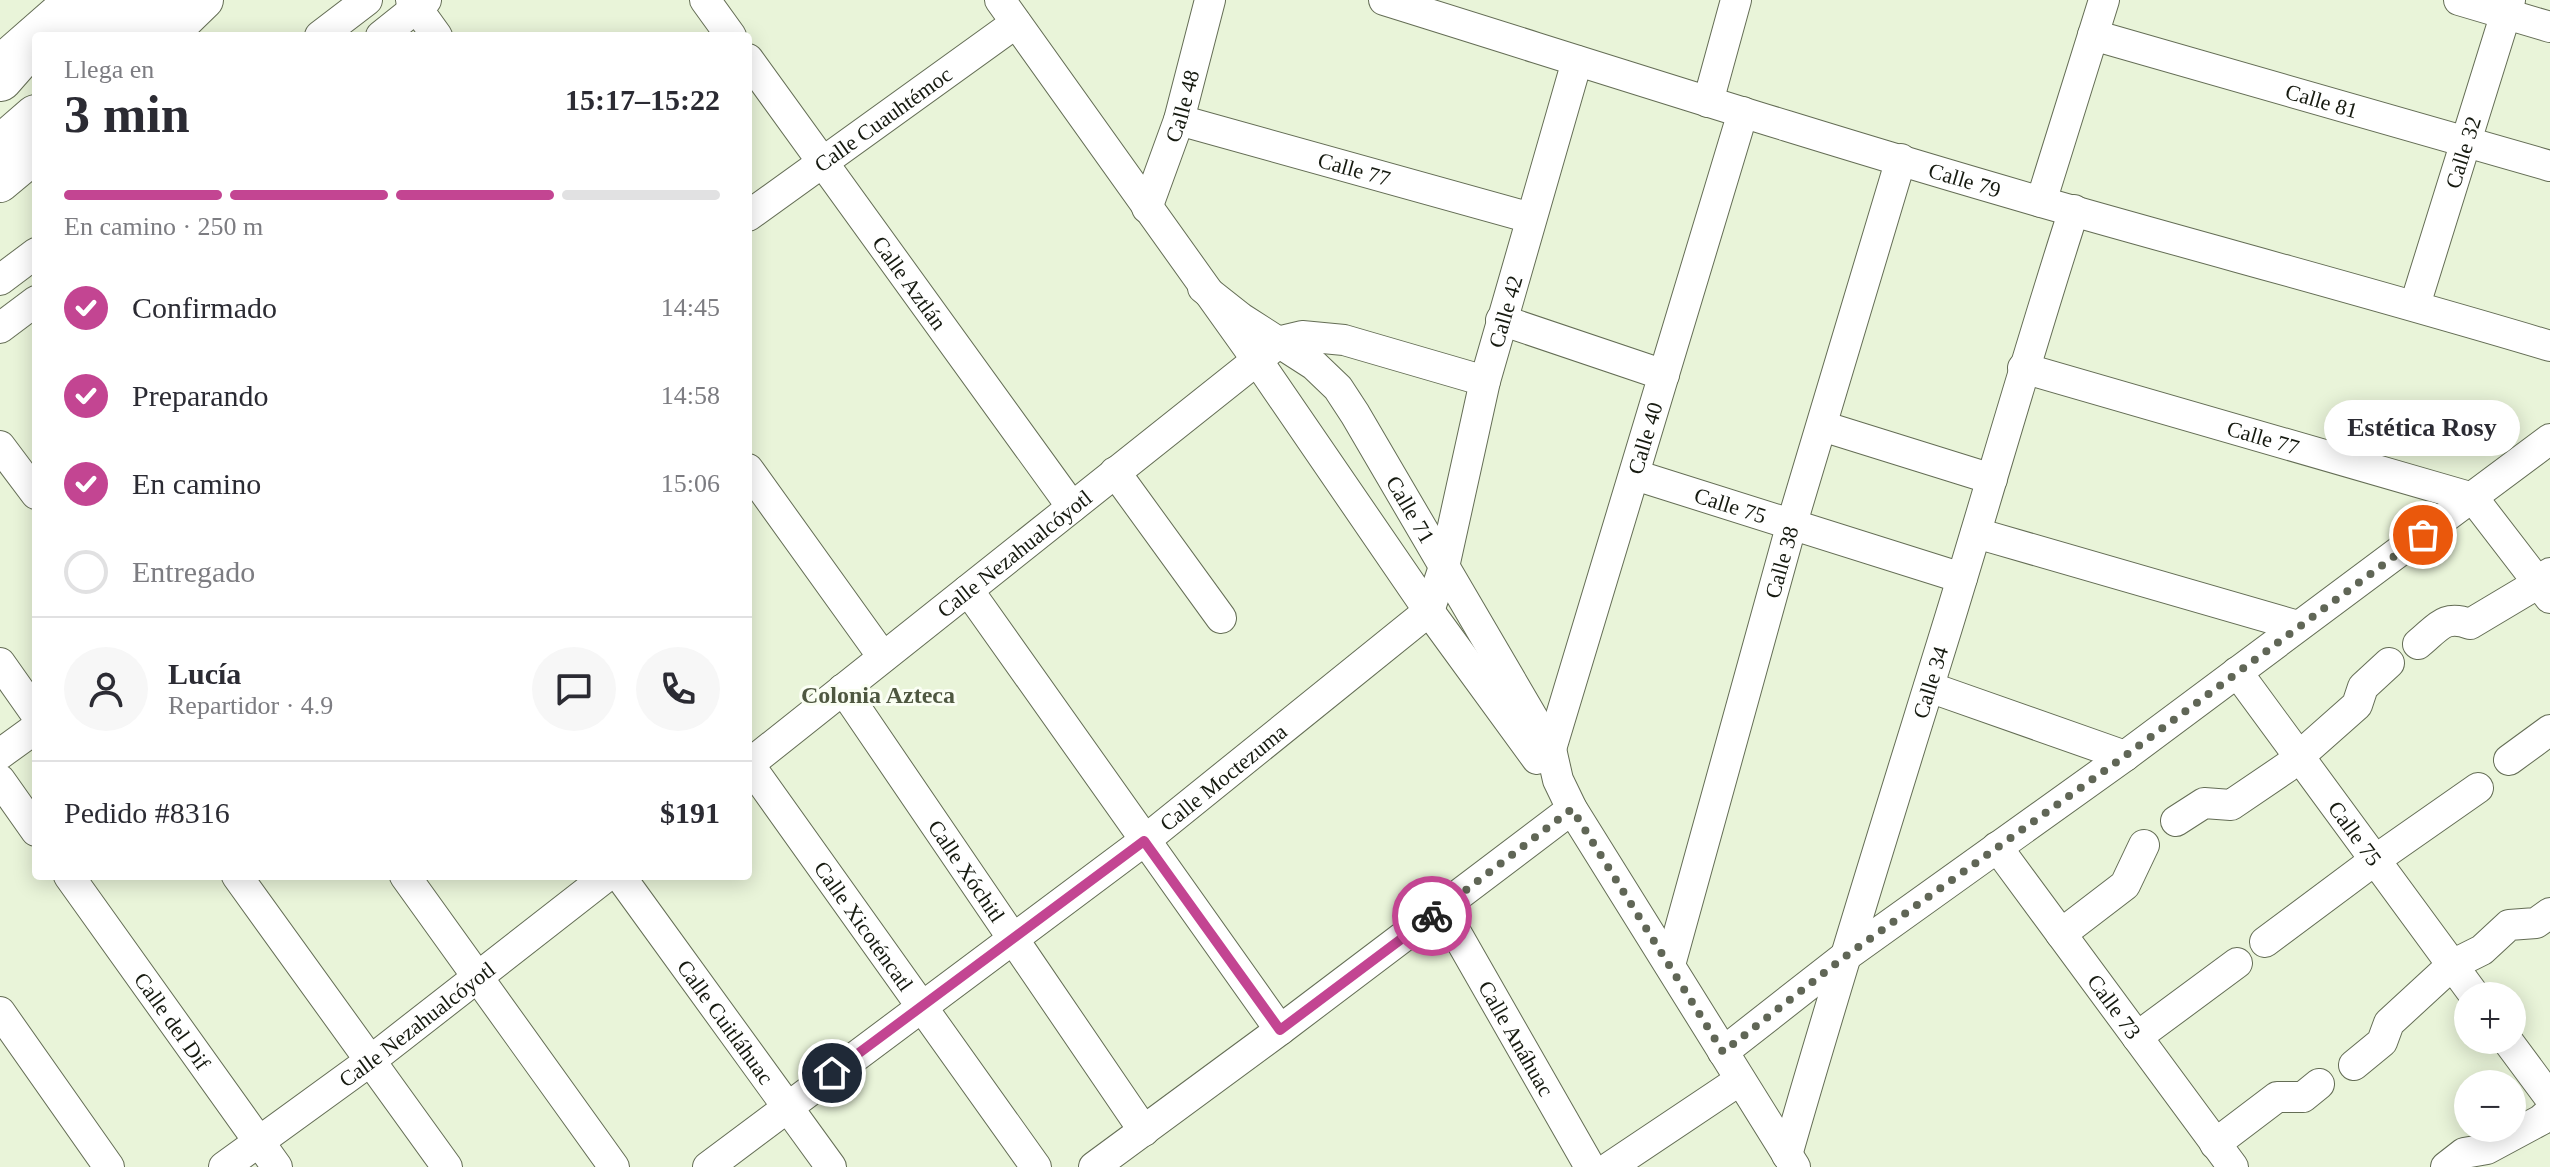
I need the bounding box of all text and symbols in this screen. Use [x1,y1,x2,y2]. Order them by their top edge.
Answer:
text: Llega en [64,55,154,84]
street label: Calle Cuauhtémoc [809,61,957,177]
street label: Calle 48 [1160,67,1204,146]
street label: Calle 81 [2283,79,2361,123]
text: 15:17–15:22 [565,83,720,116]
text: 3 min [64,86,190,143]
street label: Calle 32 [2440,113,2486,191]
street label: Calle 77 [1315,147,1393,191]
street label: Calle 79 [1926,158,2004,203]
text: En camino · 250 m [64,212,263,241]
street label: Calle Aztlán [867,231,952,335]
street label: Calle 42 [1483,273,1528,351]
icon: check [64,286,108,330]
text: Confirmado [132,291,277,324]
text: 14:45 [661,293,720,322]
icon: check [64,374,108,418]
text: Preparando [132,379,269,412]
text: 14:58 [661,381,720,410]
street label: Calle 40 [1623,399,1668,477]
callout: Estética Rosy [2325,399,2521,455]
text: Estética Rosy [2347,413,2497,442]
street label: Calle 77 [2224,416,2302,460]
icon: check [64,462,108,506]
text: En camino [132,467,261,500]
text: 15:06 [661,469,720,498]
street label: Calle 71 [1381,471,1440,548]
street label: Calle 75 [1691,482,1769,529]
street label: Calle Nezahualcóyotl [932,485,1097,623]
pin [2389,501,2457,569]
icon: bag [2401,513,2445,557]
street label: Calle 38 [1760,523,1804,601]
text: Entregado [132,555,255,588]
street label: Calle 34 [1908,643,1953,721]
button: person [64,647,148,731]
button: chat [532,647,616,731]
button: phone [636,647,720,731]
text: Lucía [168,657,241,690]
district label: Colonia Azteca [801,682,955,708]
text: Repartidor · 4.9 [168,691,333,720]
street label: Calle Moctezuma [1155,719,1292,836]
text: Pedido #8316 [64,796,230,829]
text: $191 [660,796,720,829]
street label: Calle 75 [2323,796,2387,871]
street label: Calle Xóchitl [923,815,1010,927]
street label: Calle Xicoténcatl [809,856,918,996]
courier [1392,876,1472,956]
icon: bike [1410,894,1454,938]
street label: Calle Cuitláhuac [672,955,779,1089]
street label: Calle Nezahualcóyotl [334,956,500,1092]
street label: Calle del Dif [129,968,216,1075]
street label: Calle 73 [2082,969,2146,1044]
street label: Calle Anáhuac [1473,976,1559,1101]
map controls [2454,982,2526,1142]
button: + [2454,982,2526,1054]
pin [798,1039,866,1107]
icon: home [810,1051,854,1095]
button: − [2454,1070,2526,1142]

